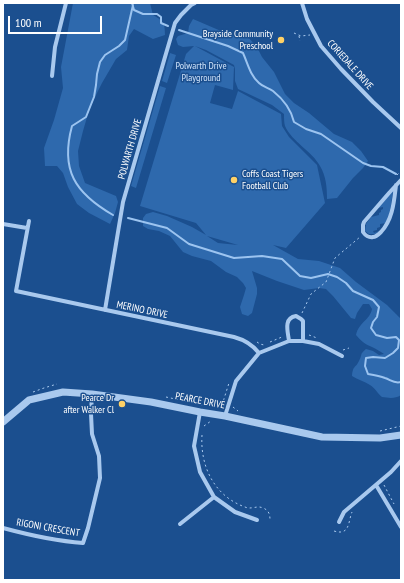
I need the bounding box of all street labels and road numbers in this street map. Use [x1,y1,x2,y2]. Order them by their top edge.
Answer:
street label: CORIEDALE DRIVE [324,38,376,92]
street label: POLWARTH DRIVE [116,117,144,181]
street label: MERINO DRIVE [115,299,169,321]
street label: PEARCE DRIVE [174,390,226,412]
street label: RIGONI CRESCENT [15,517,81,539]

